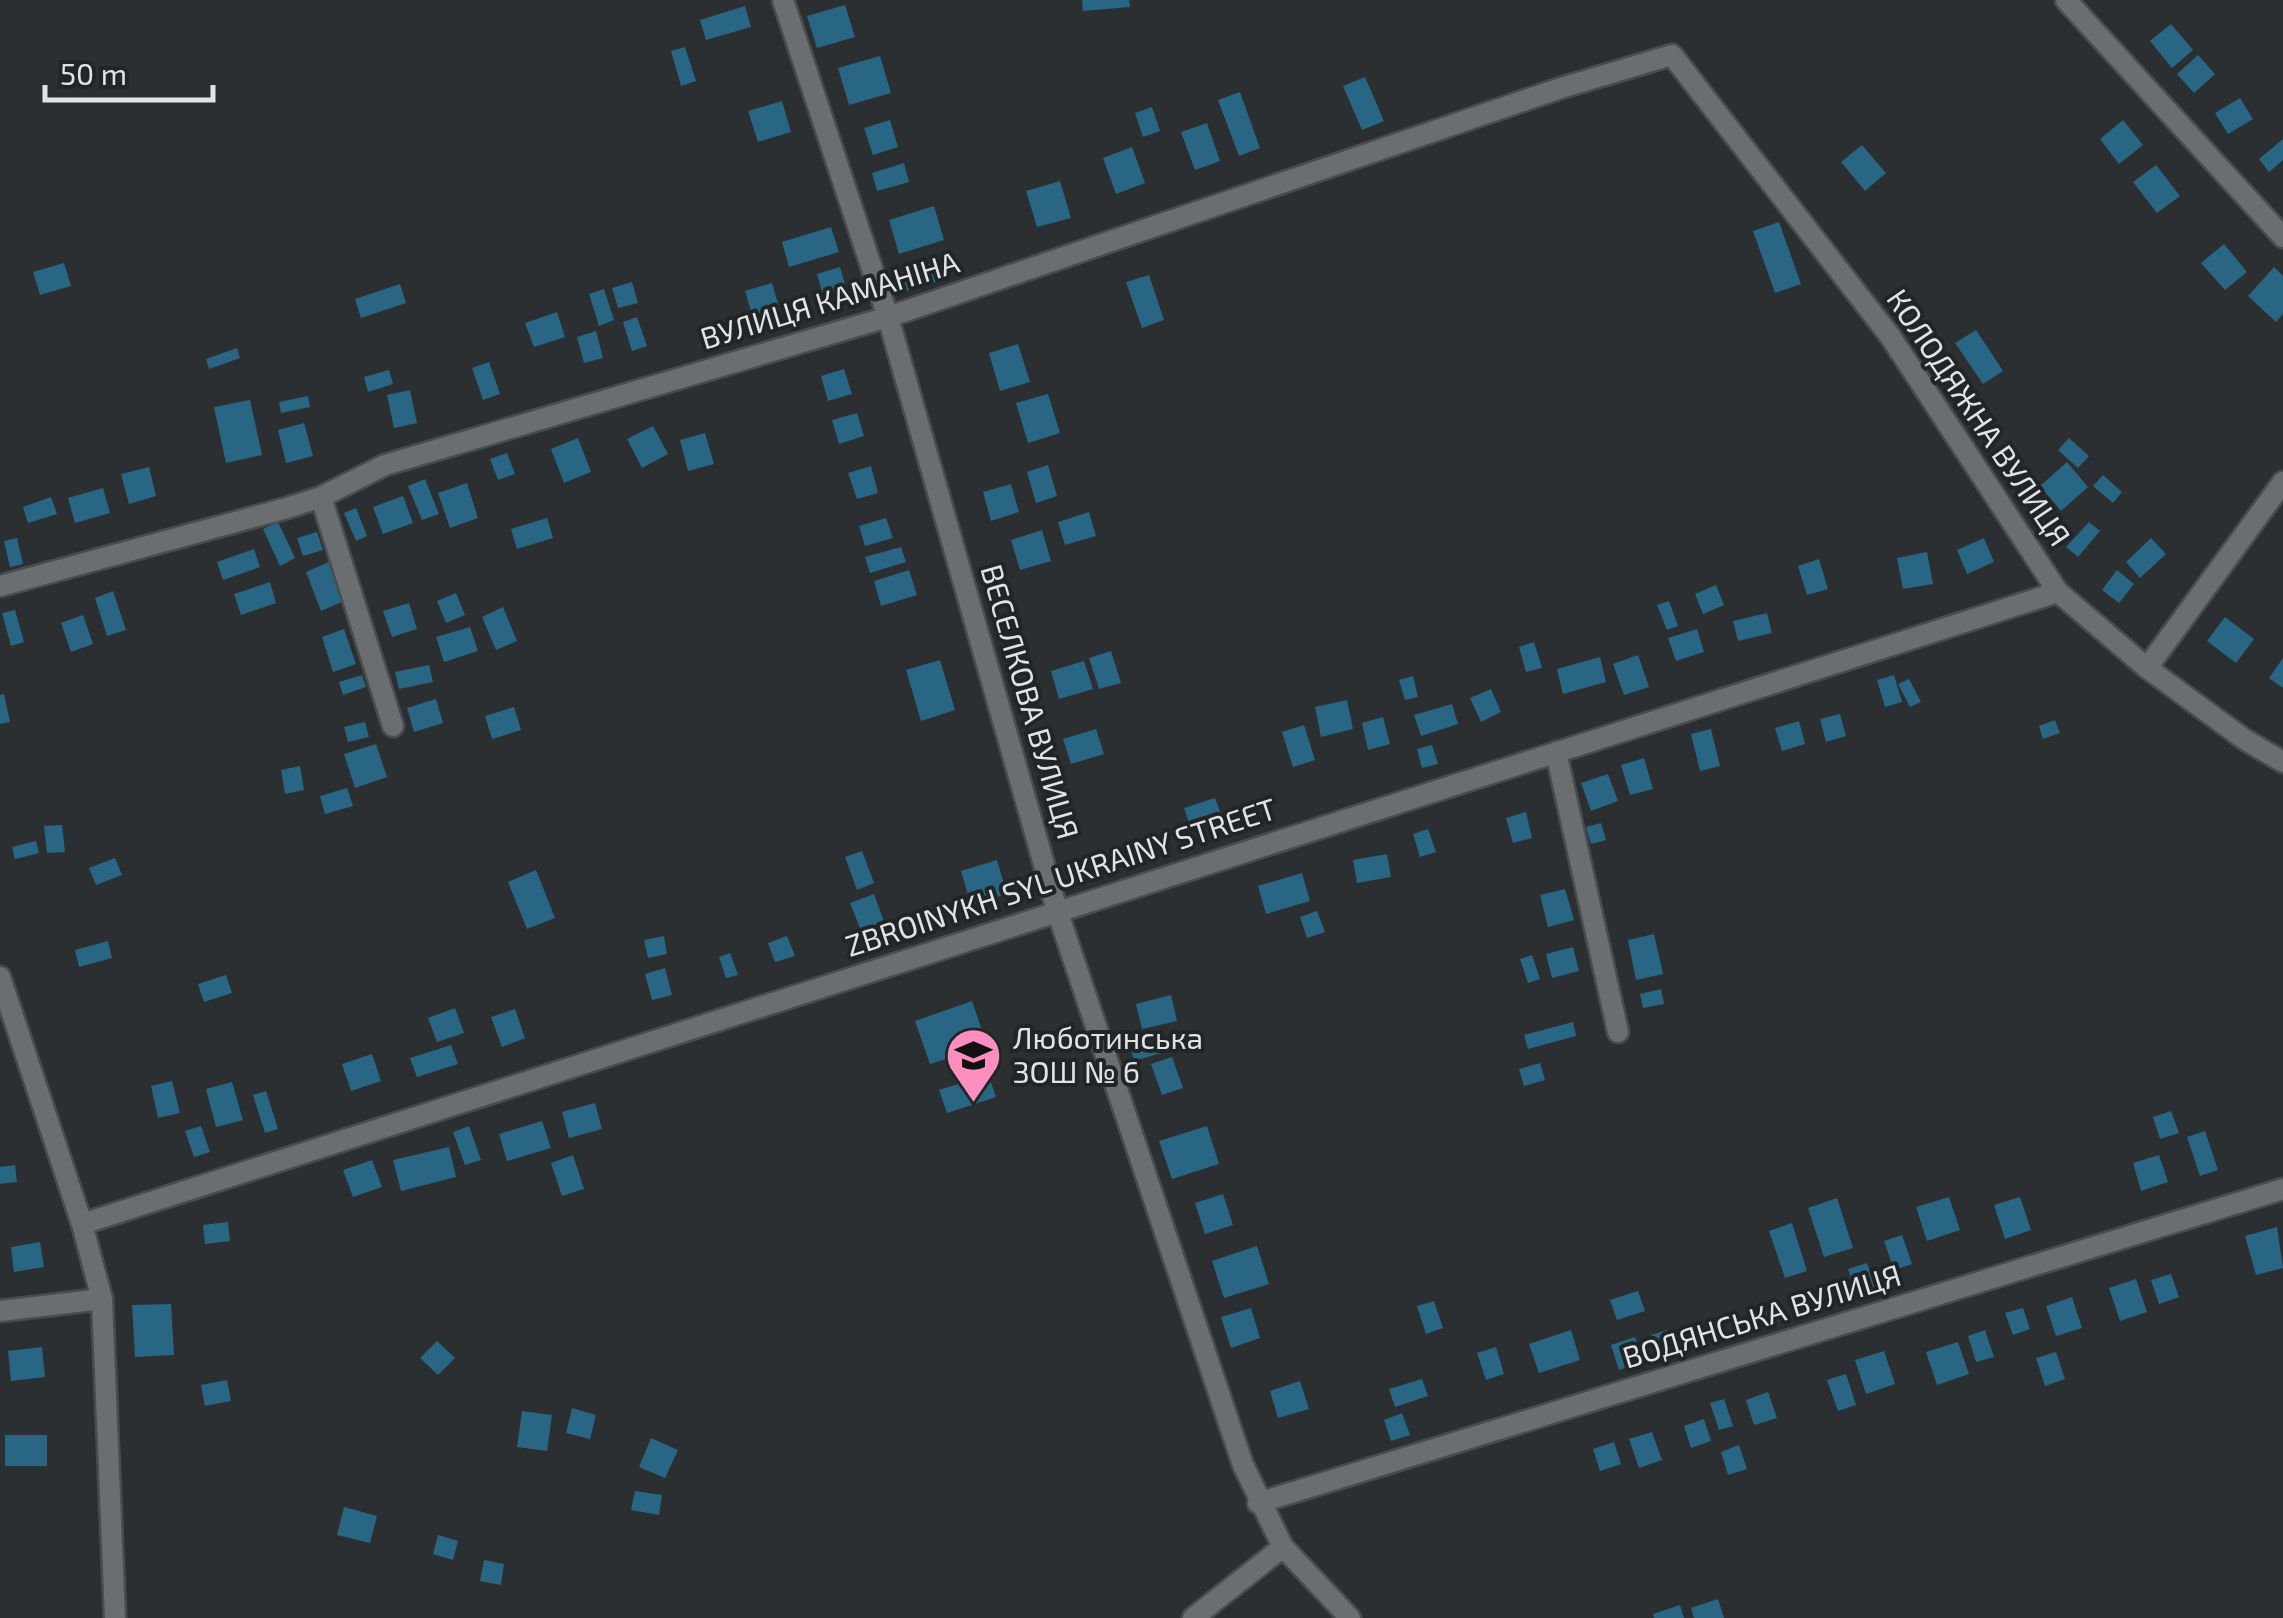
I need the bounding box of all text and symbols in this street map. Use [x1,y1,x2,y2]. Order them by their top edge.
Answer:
scale bar [45,40,212,102]
text: 50 m [60,55,127,91]
street label: ВУЛИЦЯ КАМАНІНА [696,243,963,356]
street label: КОЛОДЯЖНА ВУЛИЦЯ [1880,282,2079,552]
street label: ВЕСЕЛКОВА ВУЛИЦЯ [974,560,1087,843]
street label: ZBROINYKH SYL UKRAINY STREET [841,789,1280,963]
place label: Люботинська ЗОШ № 6 [1013,1019,1203,1089]
school or university icon: Люботинська ЗОШ № 6 [944,1026,1004,1105]
street label: ВОДЯНСЬКА ВУЛИЦЯ [1618,1256,1905,1375]

